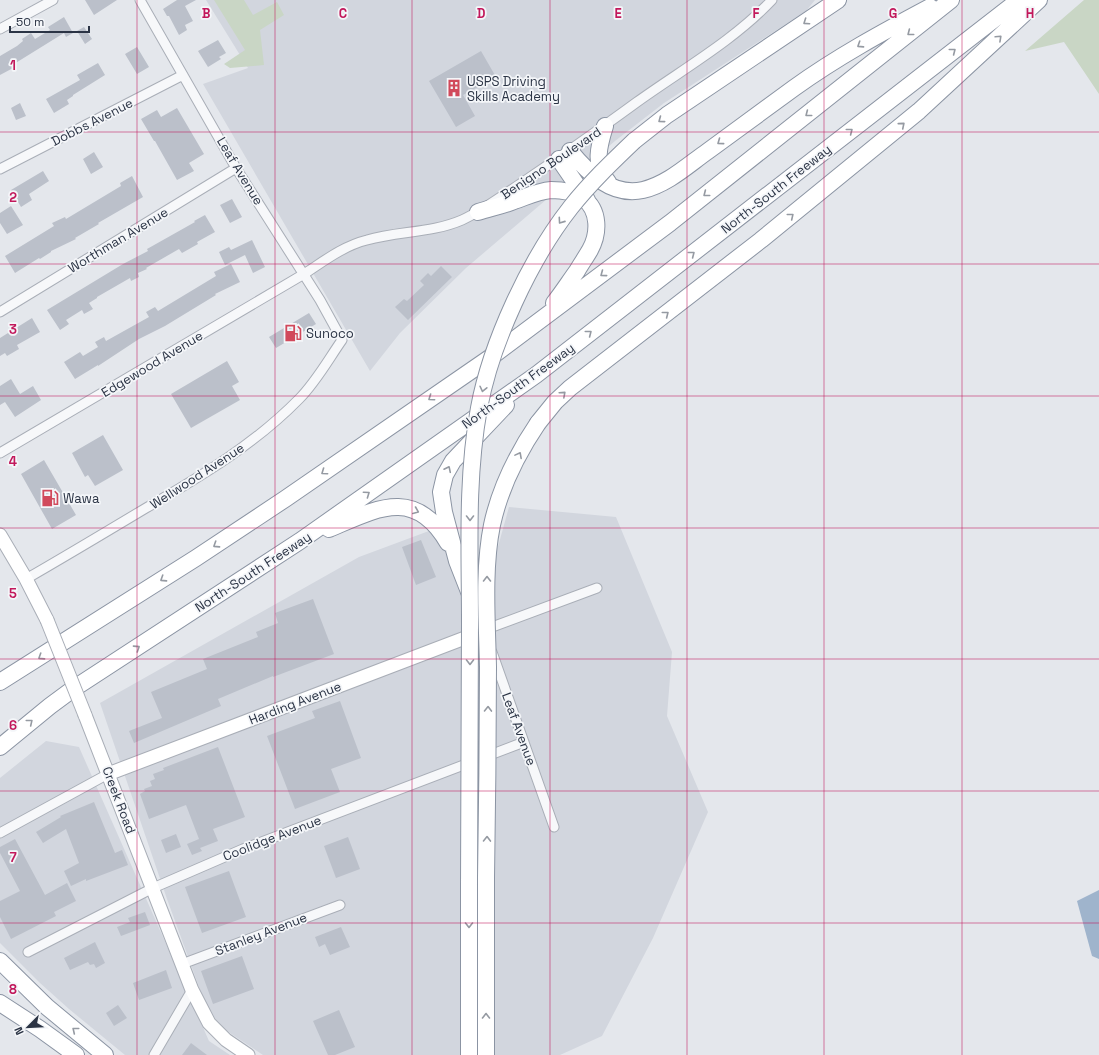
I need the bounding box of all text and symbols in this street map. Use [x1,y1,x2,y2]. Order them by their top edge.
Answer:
text: B [202,5,211,22]
text: C [339,5,347,22]
text: D [477,5,486,22]
text: E [614,5,622,22]
text: F [753,5,760,22]
text: G [889,5,897,22]
text: H [1026,5,1034,22]
scale bar [10,8,89,34]
text: 50 m [16,14,44,30]
one-way arrow [803,17,810,25]
one-way arrow [907,28,914,35]
one-way arrow [994,35,1002,42]
one-way arrow [857,40,864,48]
one-way arrow [948,49,955,56]
text: 1 [10,57,16,74]
place label: USPS Driving Skills Academy [467,73,560,105]
building icon: USPS Driving Skills Academy [444,78,464,98]
street label: Dobbs Avenue [48,94,136,150]
one-way arrow [805,109,812,116]
one-way arrow [658,115,665,122]
one-way arrow [898,122,905,129]
street label: Benigno Boulevard [497,123,605,203]
one-way arrow [846,129,853,136]
street label: Leaf Avenue [213,134,267,208]
one-way arrow [717,137,724,145]
street label: North-South Freeway [717,141,835,237]
text: 2 [9,189,17,206]
one-way arrow [703,190,710,197]
street label: Worthman Avenue [65,203,171,277]
one-way arrow [786,213,793,220]
one-way arrow [558,217,566,224]
one-way arrow [688,251,695,258]
one-way arrow [600,269,607,277]
one-way arrow [661,312,668,319]
text: 3 [9,321,17,338]
fuel station icon: Sunoco [283,323,303,343]
place label: Sunoco [306,325,354,342]
street label: Edgewood Avenue [98,327,206,401]
one-way arrow [585,331,592,338]
street label: North-South Freeway [458,339,578,433]
one-way arrow [480,386,488,392]
one-way arrow [558,391,566,399]
one-way arrow [428,393,435,401]
street label: Wellwood Avenue [147,439,247,513]
one-way arrow [514,451,521,459]
text: 4 [9,453,17,470]
one-way arrow [443,466,451,473]
one-way arrow [321,467,328,475]
fuel station icon: Wawa [40,488,60,508]
place label: Wawa [63,490,100,507]
one-way arrow [362,492,369,499]
one-way arrow [412,507,419,515]
one-way arrow [466,515,474,521]
street label: North-South Freeway [192,528,314,616]
one-way arrow [213,540,220,547]
one-way arrow [160,574,167,582]
one-way arrow [483,576,491,582]
text: 5 [9,585,17,602]
one-way arrow [133,645,140,653]
one-way arrow [39,652,46,659]
one-way arrow [466,659,474,665]
street label: Harding Avenue [246,678,344,728]
street label: Leaf Avenue [498,690,540,768]
one-way arrow [484,706,492,712]
text: 6 [9,717,17,734]
one-way arrow [25,719,32,726]
street label: Creek Road [98,764,140,836]
street label: Coolidge Avenue [220,811,324,865]
one-way arrow [483,836,491,842]
text: 7 [9,849,17,866]
street label: Stanley Avenue [213,909,309,959]
one-way arrow [465,922,473,928]
text: 8 [9,981,17,998]
north arrow [8,1007,48,1047]
one-way arrow [482,1013,490,1019]
text: N [11,1025,27,1037]
one-way arrow [72,1028,79,1035]

